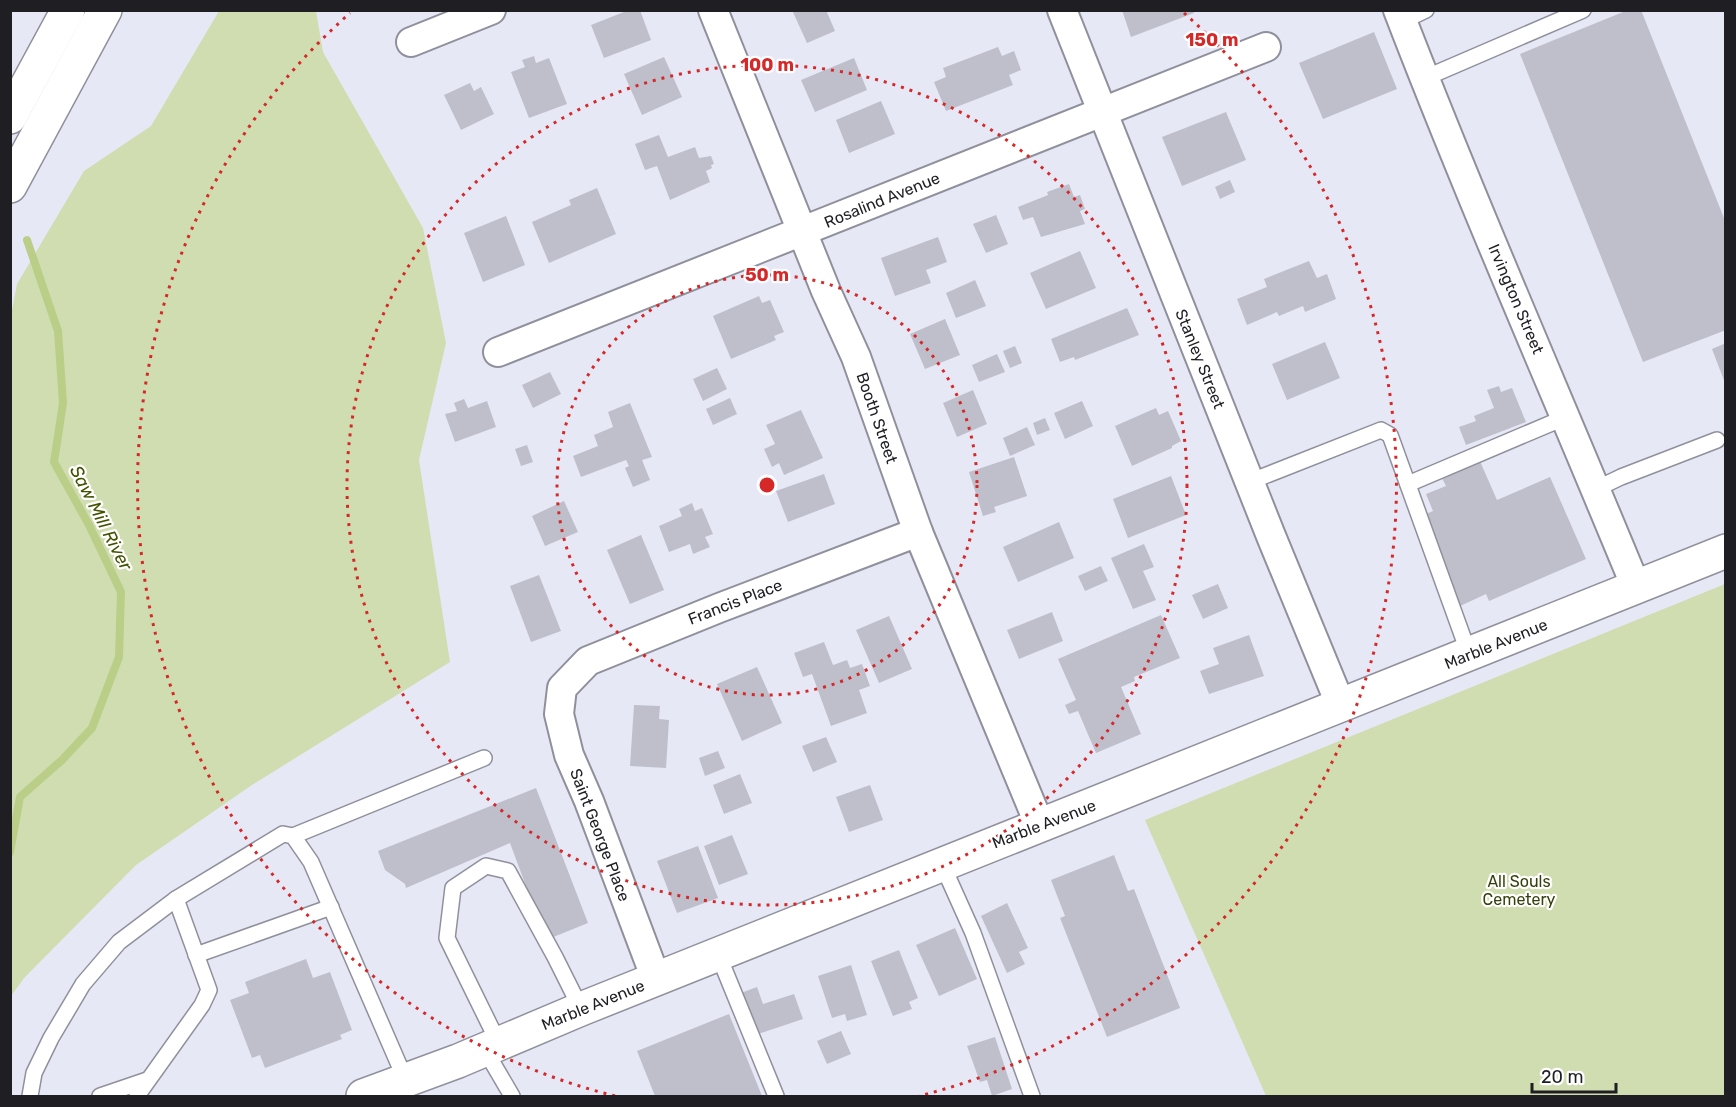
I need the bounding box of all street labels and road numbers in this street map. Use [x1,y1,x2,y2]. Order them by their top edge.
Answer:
street label: Rosalind Avenue [821,168,943,232]
street label: Irvington Street [1484,241,1548,357]
street label: Stanley Street [1171,306,1229,412]
street label: Booth Street [853,370,901,466]
street label: Francis Place [685,575,785,629]
street label: Marble Avenue [1442,615,1550,673]
street label: Saint George Place [566,766,634,904]
street label: Marble Avenue [989,795,1099,852]
street label: Marble Avenue [539,976,647,1034]

